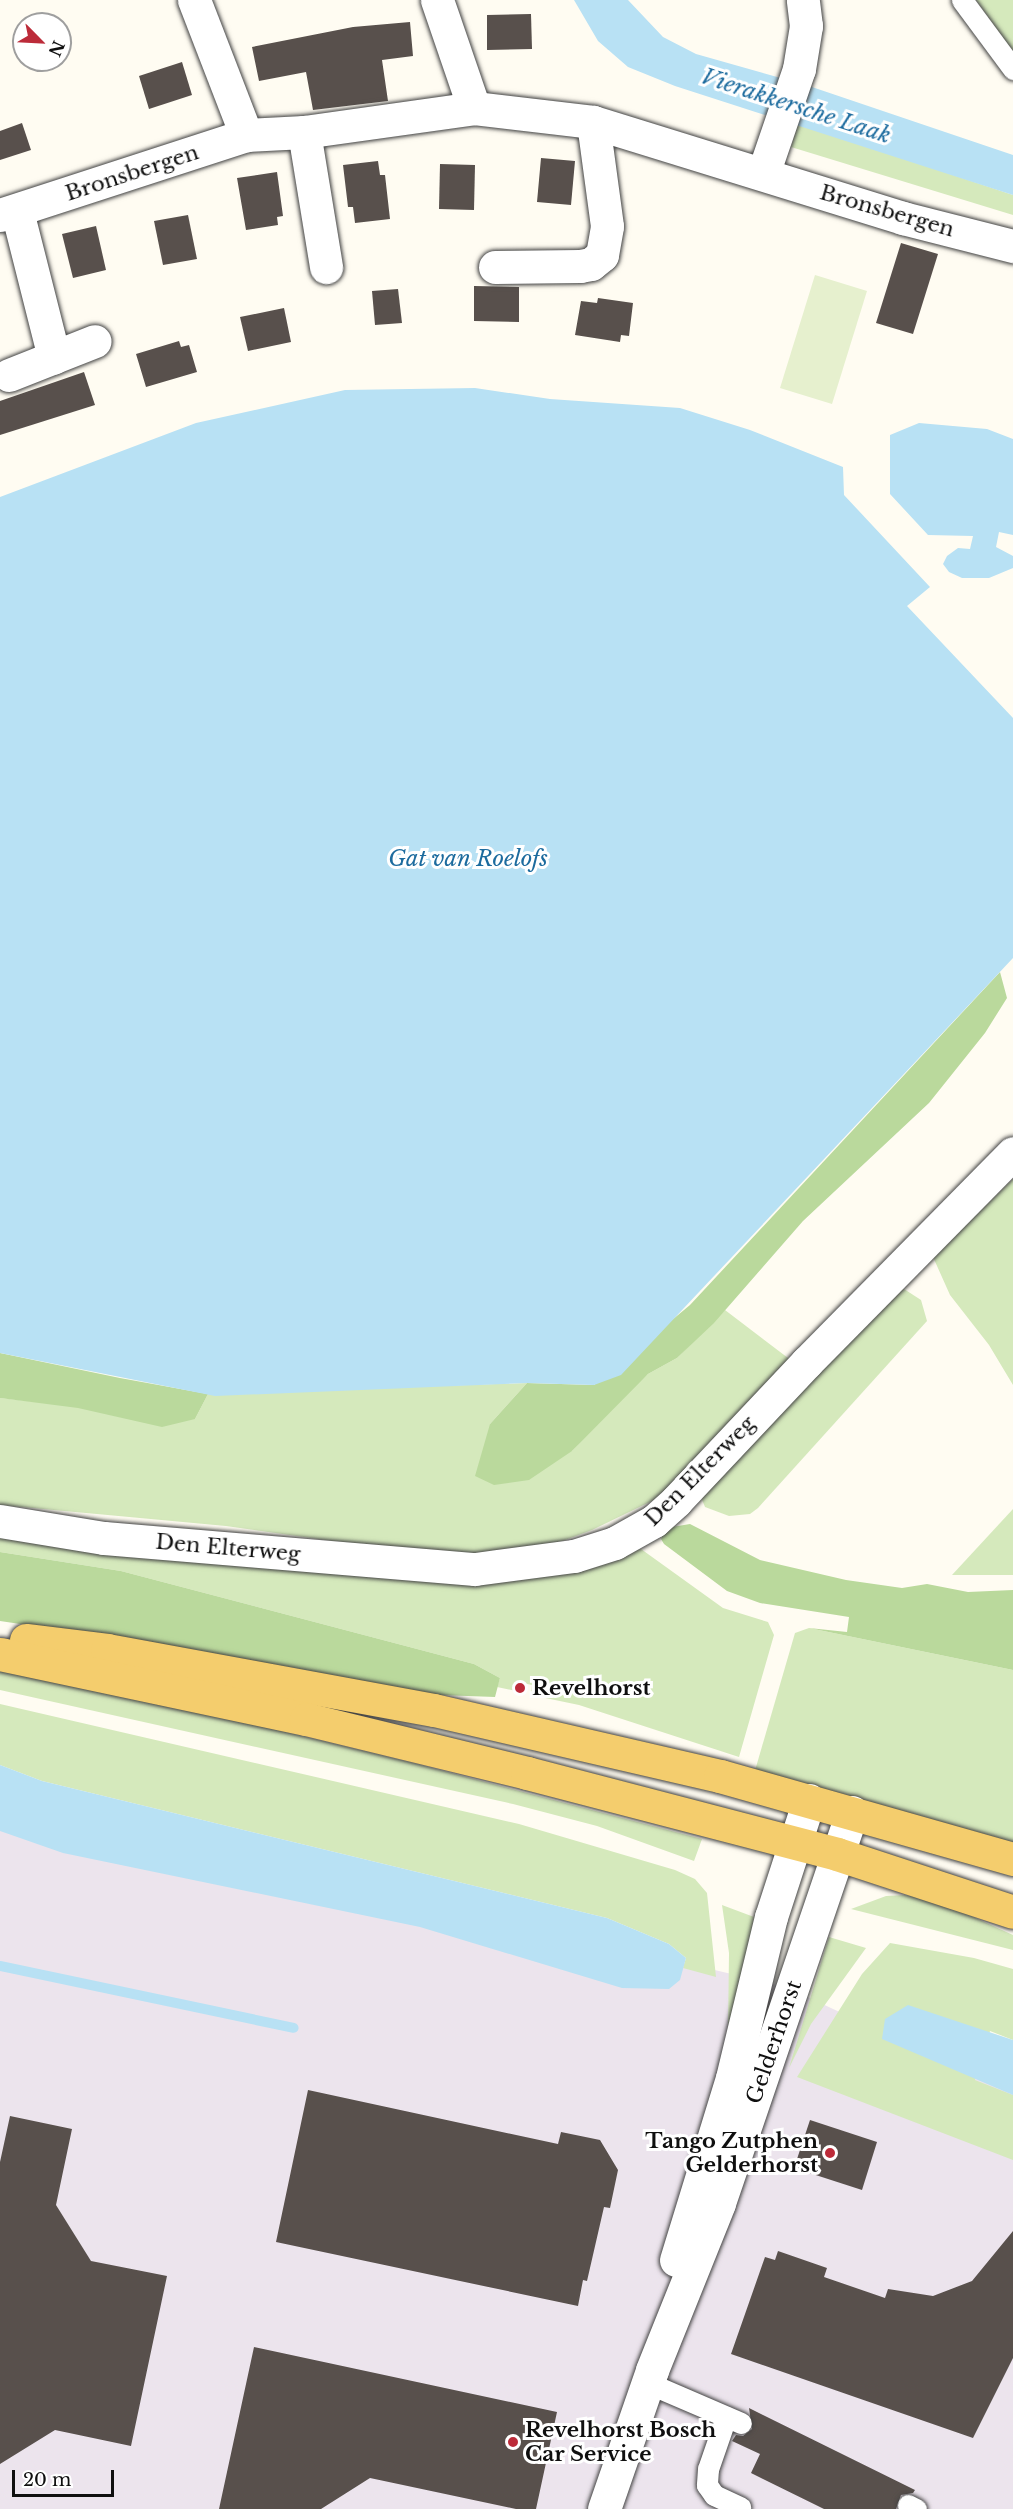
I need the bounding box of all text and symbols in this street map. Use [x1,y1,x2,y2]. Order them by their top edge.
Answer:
north arrow [12,12,72,72]
text: N [44,38,69,59]
water label: Vierakkersche Laak [698,63,894,149]
street label: Bronsbergen [62,140,202,206]
street label: Bronsbergen [817,180,957,242]
water label: Gat van Roelofs [387,846,549,872]
street label: Den Elterweg [640,1411,760,1531]
street label: Den Elterweg [155,1529,301,1567]
place label: Revelhorst [532,1675,651,1701]
marker: Revelhorst [513,1681,527,1695]
street label: Gelderhorst [741,1977,807,2107]
place label: Tango Zutphen Gelderhorst [645,2128,818,2178]
marker: Tango Zutphen Gelderhorst [823,2146,837,2160]
place label: Revelhorst Bosch Car Service [525,2417,716,2467]
marker: Revelhorst Bosch Car Service [506,2435,520,2449]
scale bar [15,2458,117,2496]
text: 20 m [23,2469,71,2491]

